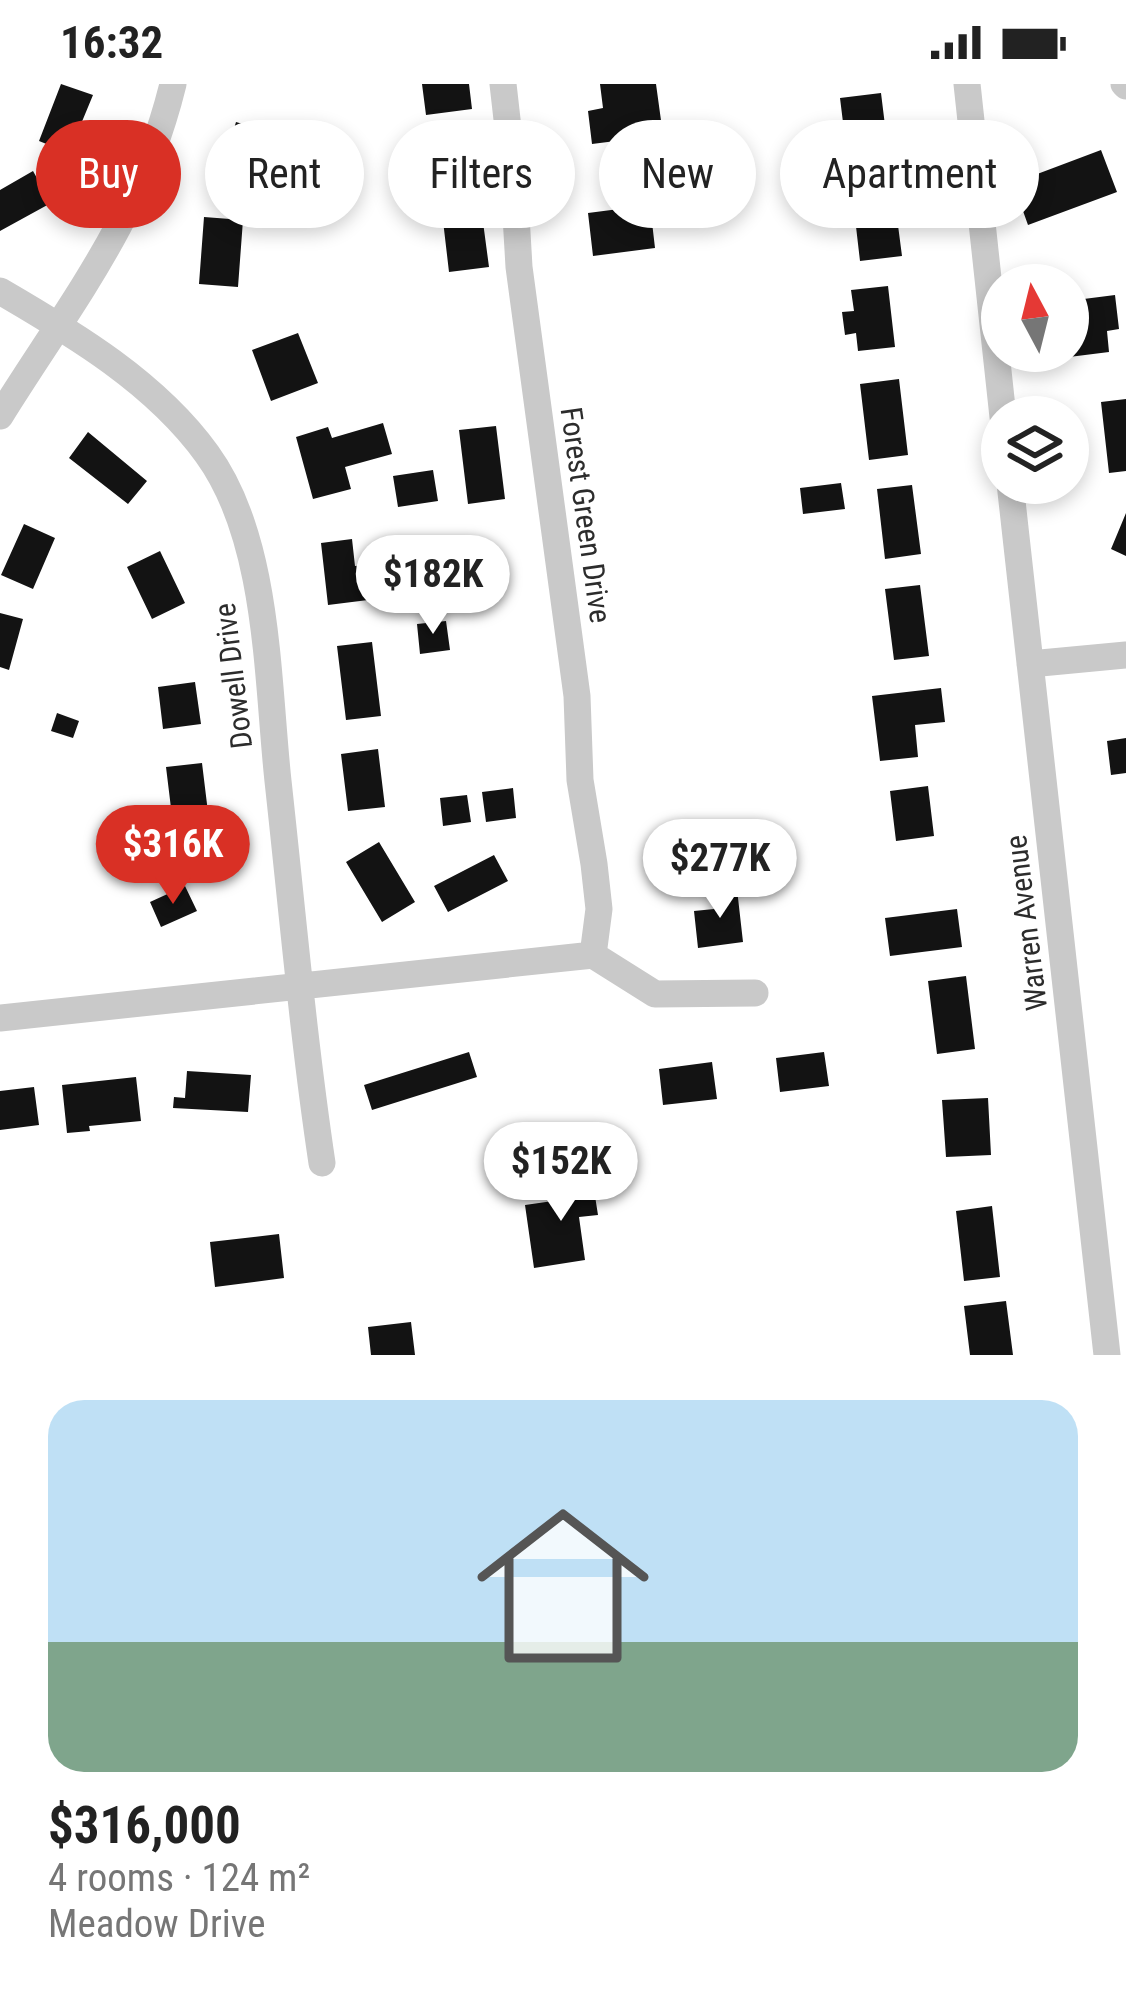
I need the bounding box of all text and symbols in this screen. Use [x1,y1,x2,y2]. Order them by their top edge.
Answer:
text: 16:32 [60,16,163,69]
chip: Buy [36,120,181,228]
chip: Rent [205,120,364,228]
chip: Filters [388,120,575,228]
chip: New [599,120,756,228]
chip: Apartment [780,120,1039,228]
north arrow [981,264,1089,372]
map controls [981,264,1089,504]
button: layers [981,396,1089,504]
street label: Forest Green Drive [554,405,618,625]
pin: $182K [349,535,517,637]
text: $182K [383,551,483,597]
street label: Dowell Drive [207,601,259,751]
pin: $316K [89,805,257,907]
pin: $277K [636,819,804,921]
text: $316K [123,821,223,867]
street label: Warren Avenue [998,833,1054,1013]
text: $277K [670,835,770,881]
pin: $152K [477,1122,645,1224]
text: $152K [511,1138,611,1184]
icon: home [455,1478,671,1694]
text: $316,000 [48,1796,241,1855]
text: 4 rooms · 124 m² [48,1855,310,1901]
text: Meadow Drive [48,1901,265,1947]

